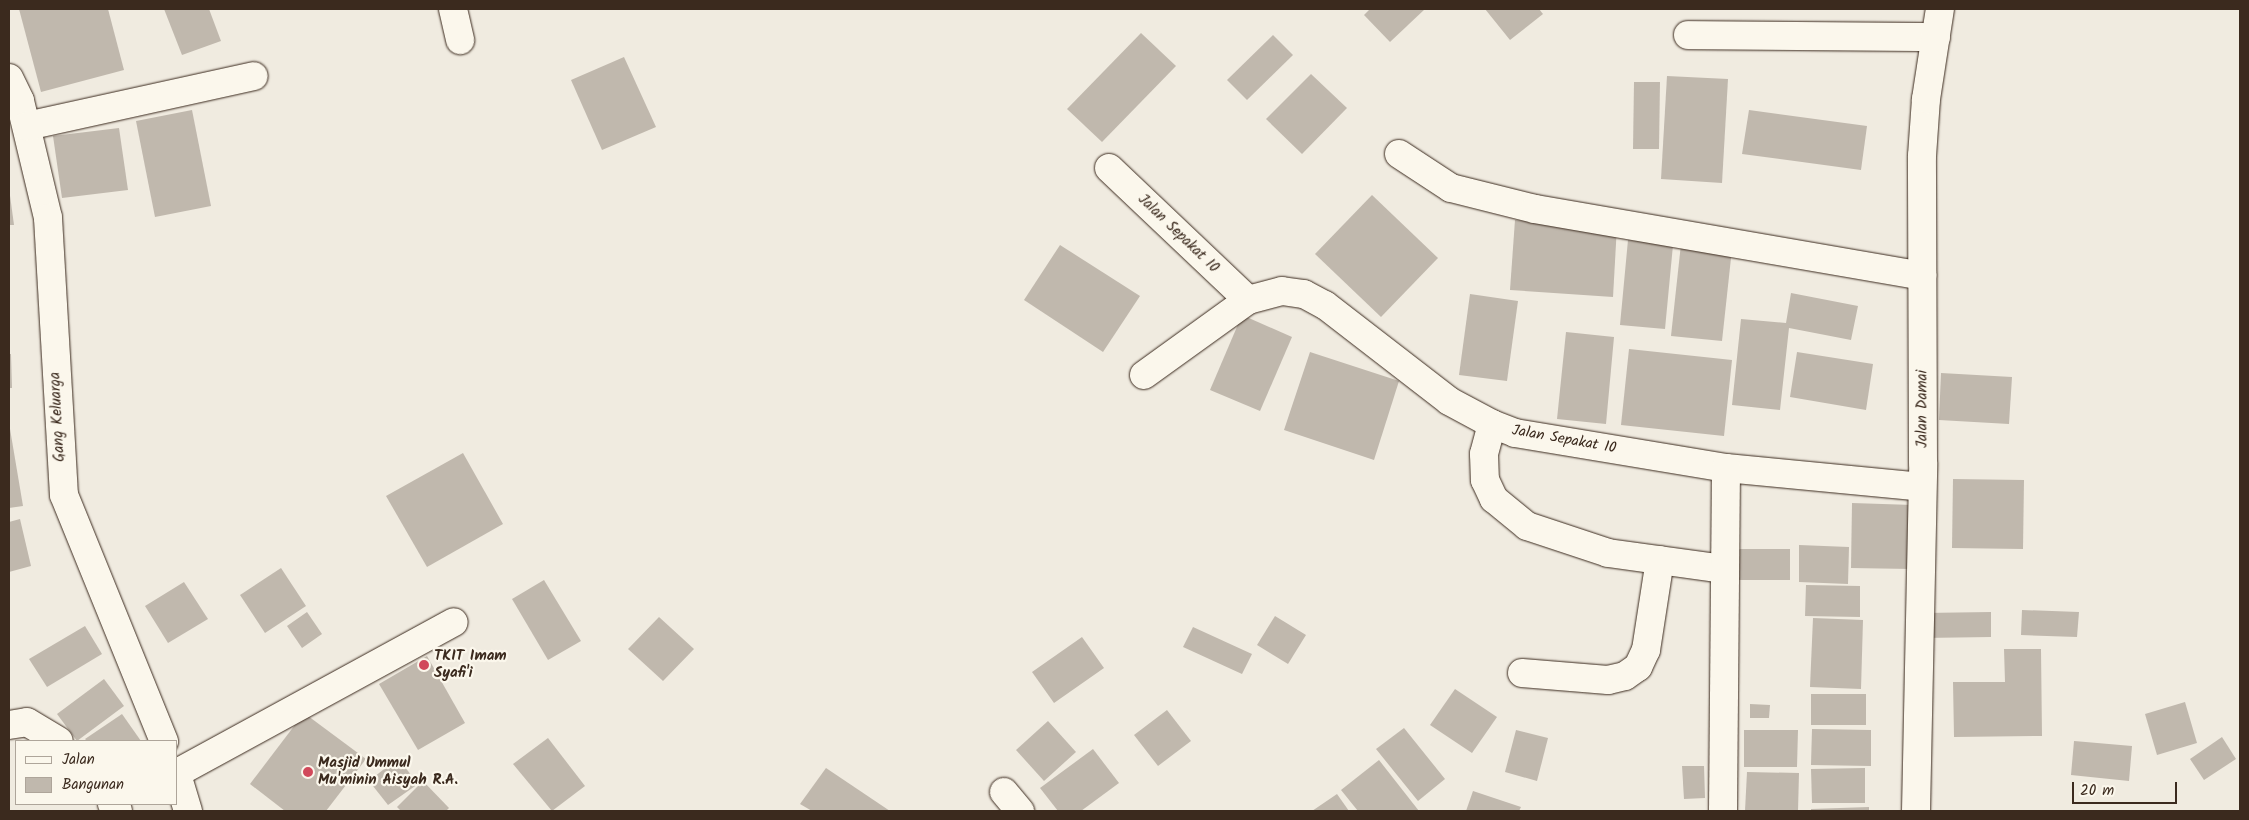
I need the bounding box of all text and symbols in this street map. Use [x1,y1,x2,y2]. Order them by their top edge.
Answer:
street label: Jalan Sepakat 10 [1134,191,1222,277]
street label: Jalan Damai [1914,370,1932,448]
street label: Gang Keluarga [47,372,69,462]
street label: Jalan Sepakat 10 [1510,422,1618,458]
place label: TKIT Imam Syafi'i [434,647,507,682]
marker: TKIT Imam Syafi'i [418,659,430,671]
legend [15,740,178,805]
text: Jalan [62,748,95,772]
place label: Masjid Ummul Mu'minin Aisyah R.A. [318,754,458,789]
marker: Masjid Ummul Mu'minin Aisyah R.A. [302,766,314,778]
scale bar [2074,772,2179,804]
text: Bangunan [62,773,124,797]
text: 20 m [2080,779,2114,803]

